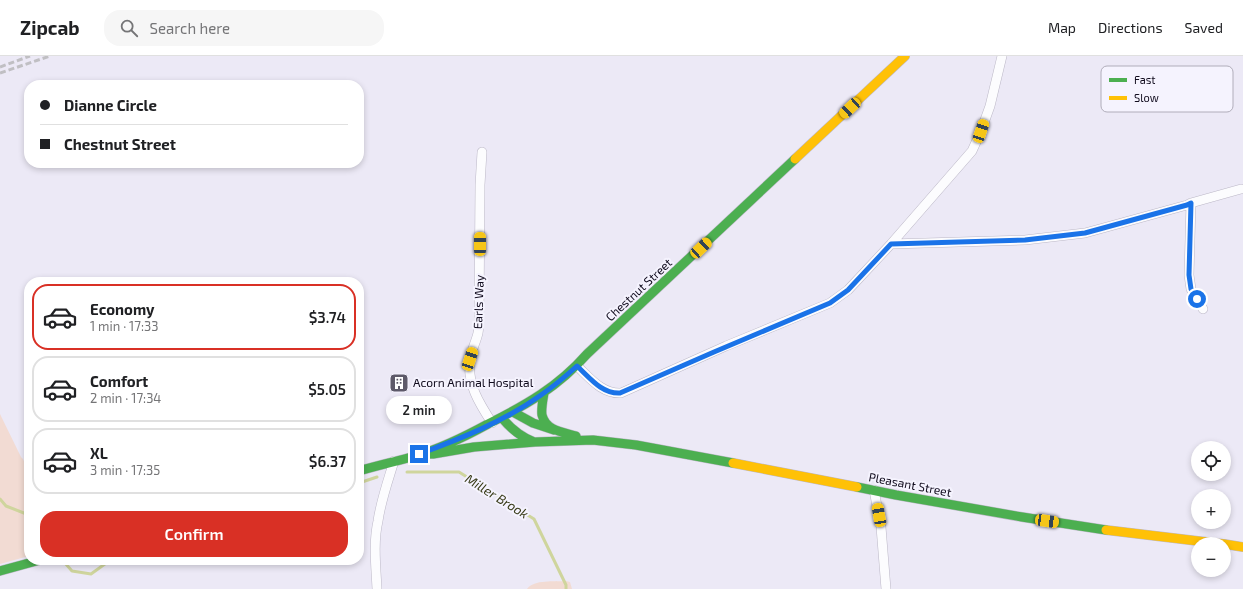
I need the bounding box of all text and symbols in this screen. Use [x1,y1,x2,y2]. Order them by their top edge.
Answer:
search box [104,10,384,46]
text: Zipcab [20,16,80,39]
icon: search [118,17,140,39]
text: Search here [150,19,230,37]
text: Map [1048,19,1076,36]
text: Directions [1098,19,1163,36]
text: Saved [1185,19,1223,36]
legend [1101,66,1233,112]
text: Fast [1134,73,1156,86]
text: Slow [1134,91,1159,104]
car [837,95,863,121]
text: Dianne Circle [64,96,157,114]
car [971,118,991,144]
text: Chestnut Street [64,135,176,153]
car [474,232,486,256]
car [688,235,714,261]
street label: Chestnut Street [602,255,675,323]
street label: Earls Way [470,274,486,329]
route start [1188,290,1206,308]
icon: car [42,299,78,335]
text: Economy [90,300,155,318]
text: $3.74 [309,308,346,326]
text: 1 min · 17:33 [90,318,158,334]
car [461,346,479,372]
icon: car [42,371,78,407]
text: Comfort [90,372,148,390]
building icon: Acorn Animal Hospital [388,372,410,394]
place label: Acorn Animal Hospital [413,375,534,389]
text: $5.05 [308,380,346,398]
text: 2 min · 17:34 [90,390,161,406]
callout: 2 min [386,396,452,424]
text: 2 min [403,402,435,418]
map controls [1191,441,1231,577]
button: locate [1191,441,1231,481]
icon: car [42,443,78,479]
text: XL [90,444,108,462]
route end [410,445,428,463]
text: $6.37 [309,452,346,470]
text: 3 min · 17:35 [90,462,160,478]
street label: Pleasant Street [868,469,953,499]
water label: Miller Brook [462,470,532,522]
button: + [1191,489,1231,529]
car [871,502,887,528]
button: Confirm [40,511,348,557]
car [1034,513,1060,529]
button: − [1191,537,1231,577]

